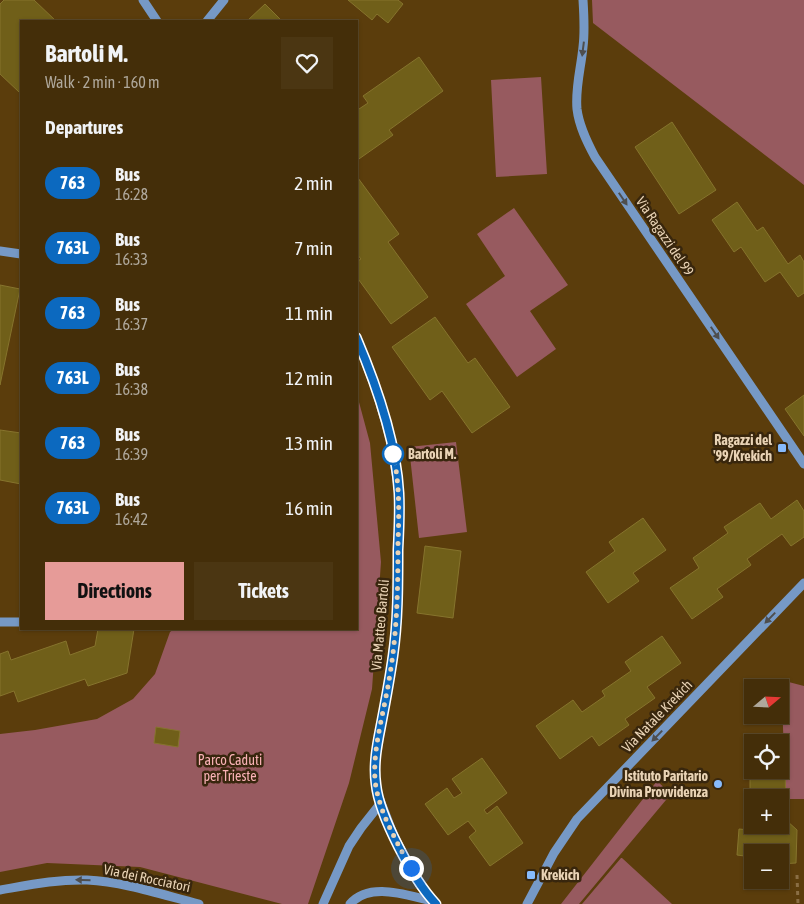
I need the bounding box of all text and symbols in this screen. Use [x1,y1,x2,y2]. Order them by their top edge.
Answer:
button: heart [281,37,333,89]
text: Bartoli M. [45,40,128,67]
one-way arrow [579,41,587,57]
text: Walk · 2 min · 160 m [45,73,159,91]
text: Departures [45,116,123,138]
text: Bus [115,163,140,185]
text: 763 [60,172,85,193]
text: 2 min [294,172,333,194]
text: 16:28 [115,185,148,203]
one-way arrow [618,192,628,205]
street label: Via Ragazzi del 99 [633,194,697,278]
text: Bus [115,228,140,250]
text: 763L [56,237,89,258]
text: 7 min [294,237,333,259]
text: 16:33 [115,250,148,268]
text: Bus [115,293,140,315]
text: 763 [60,302,85,323]
text: 11 min [285,302,333,324]
text: 16:37 [115,315,148,333]
one-way arrow [710,326,720,340]
text: Bus [115,358,140,380]
text: 763L [56,367,89,388]
text: 12 min [285,367,333,389]
text: 16:38 [115,380,148,398]
text: Bus [115,423,140,445]
text: 763 [60,432,85,453]
text: 13 min [285,432,333,454]
place label: Ragazzi del '99/Krekich [713,432,772,464]
marker: Ragazzi del '99/Krekich [776,442,788,454]
marker: Bartoli M. [382,443,404,465]
text: 16:39 [115,445,148,463]
place label: Bartoli M. [408,446,457,462]
text: Bus [115,488,140,510]
text: 763L [56,497,89,518]
text: 16 min [285,497,333,519]
text: 16:42 [115,510,148,528]
button: Directions [45,562,184,620]
button: Tickets [194,562,333,620]
street label: Via Matteo Bartoli [368,579,392,671]
one-way arrow [764,612,776,624]
street label: Via Natale Krekich [619,677,695,755]
north arrow [744,679,789,724]
map controls [744,679,789,889]
one-way arrow [652,729,664,741]
button: locate [744,734,789,779]
park label: Parco Caduti per Trieste [198,752,262,784]
place label: Istituto Paritario Divina Provvidenza [609,768,708,800]
marker: Istituto Paritario Divina Provvidenza [712,778,724,790]
button: + [744,789,789,834]
button: − [744,844,789,889]
your location [399,856,424,881]
street label: Via dei Rocciatori [102,861,192,895]
place label: Krekich [541,867,580,883]
marker: Krekich [525,869,537,881]
one-way arrow [75,876,91,884]

